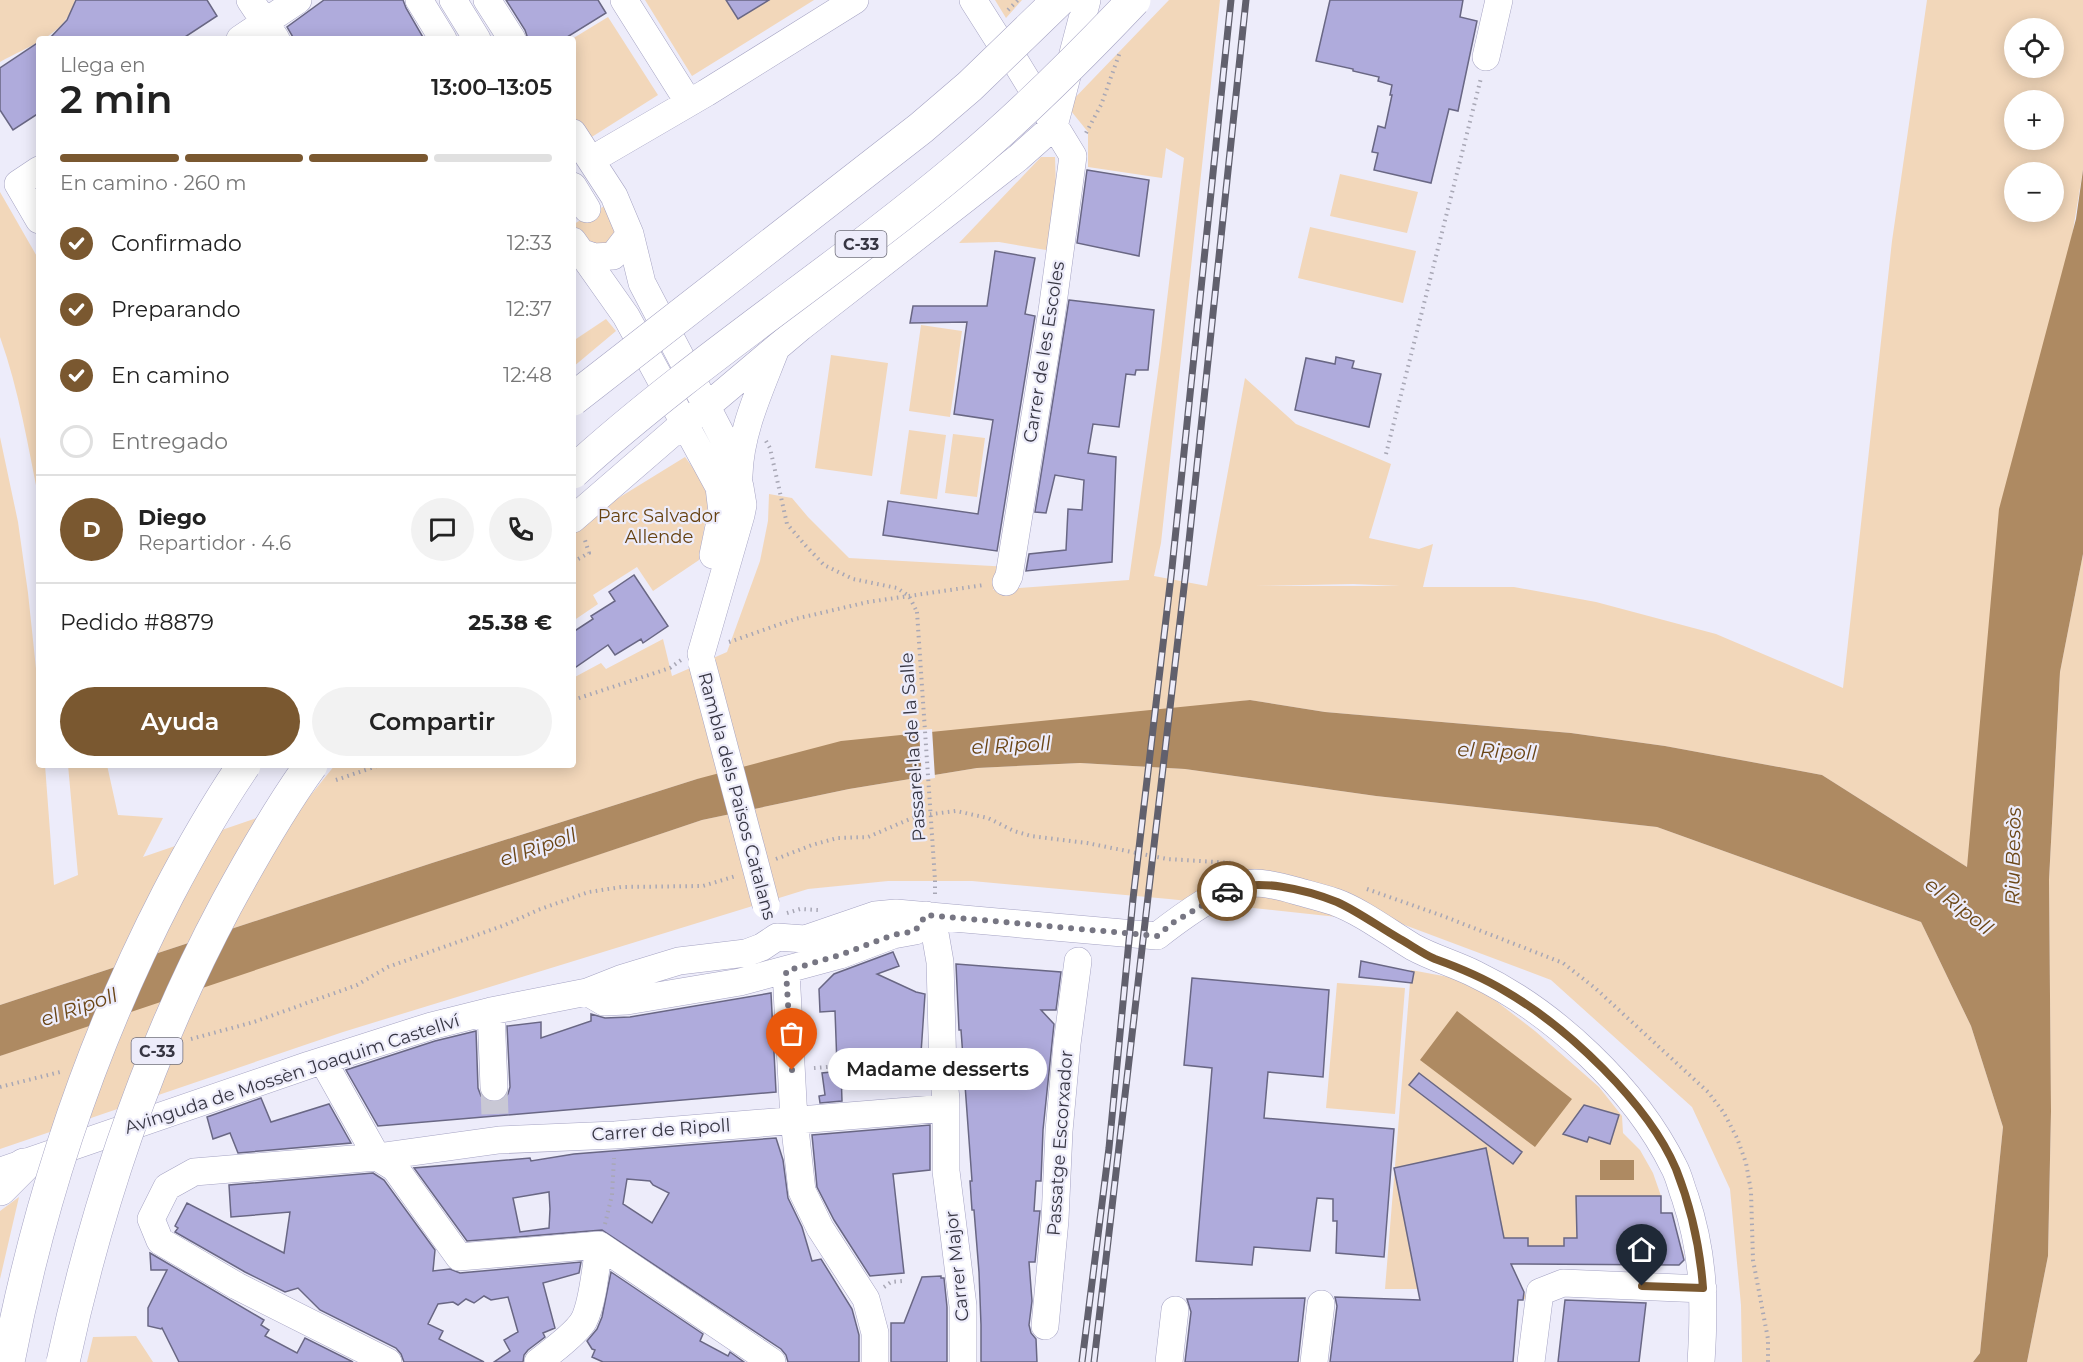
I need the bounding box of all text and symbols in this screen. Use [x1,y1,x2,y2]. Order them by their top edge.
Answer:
map controls [2004,18,2064,222]
button: locate [2004,18,2064,78]
text: Llega en [60,53,146,77]
text: 13:00–13:05 [431,74,552,101]
text: 2 min [60,75,173,123]
button: + [2004,90,2064,150]
button: − [2004,162,2064,222]
text: En camino · 260 m [60,171,247,195]
icon: check [60,227,93,260]
text: Confirmado [111,230,242,257]
text: 12:33 [507,231,552,255]
road number: C-33 [836,231,886,257]
street label: Carrer de les Escoles [1019,259,1069,444]
icon: check [60,293,93,326]
text: Preparando [111,296,240,323]
text: 12:37 [506,297,552,321]
icon: check [60,359,93,392]
text: En camino [111,362,230,389]
text: 12:48 [503,363,552,387]
text: Entregado [111,428,228,455]
button: chat [411,498,474,561]
button: phone [489,498,552,561]
text: Diego [138,504,207,531]
park label: Parc Salvador Allende [598,505,720,548]
text: D [82,516,101,543]
text: Repartidor · 4.6 [138,531,291,555]
text: Pedido #8879 [60,609,214,636]
text: 25.38 € [468,609,552,636]
street label: Passarel·la de la Salle [895,652,931,842]
street label: Rambla dels Països Catalans [693,670,781,922]
button: Ayuda [60,687,300,756]
button: Compartir [312,687,552,756]
water label: el Ripoll [971,731,1052,759]
water label: el Ripoll [1457,737,1538,765]
water label: Riu Besòs [2000,807,2026,905]
water label: el Ripoll [497,823,580,871]
courier [1197,861,1257,921]
water label: el Ripoll [1920,872,1998,940]
icon: car [1211,875,1244,908]
water label: el Ripoll [38,983,121,1031]
pin [766,1008,817,1070]
street label: Avinguda de Mossèn Joaquim Castellví [122,1009,463,1139]
icon: bag [775,1017,808,1050]
road number: C-33 [132,1038,182,1064]
callout: Madame desserts [828,1049,1047,1091]
street label: Passatge Escorxador [1043,1049,1077,1237]
text: Madame desserts [846,1057,1029,1081]
street label: Carrer de Ripoll [591,1114,731,1146]
street label: Carrer Major [940,1209,974,1323]
pin [1616,1224,1667,1286]
icon: home [1625,1233,1658,1266]

